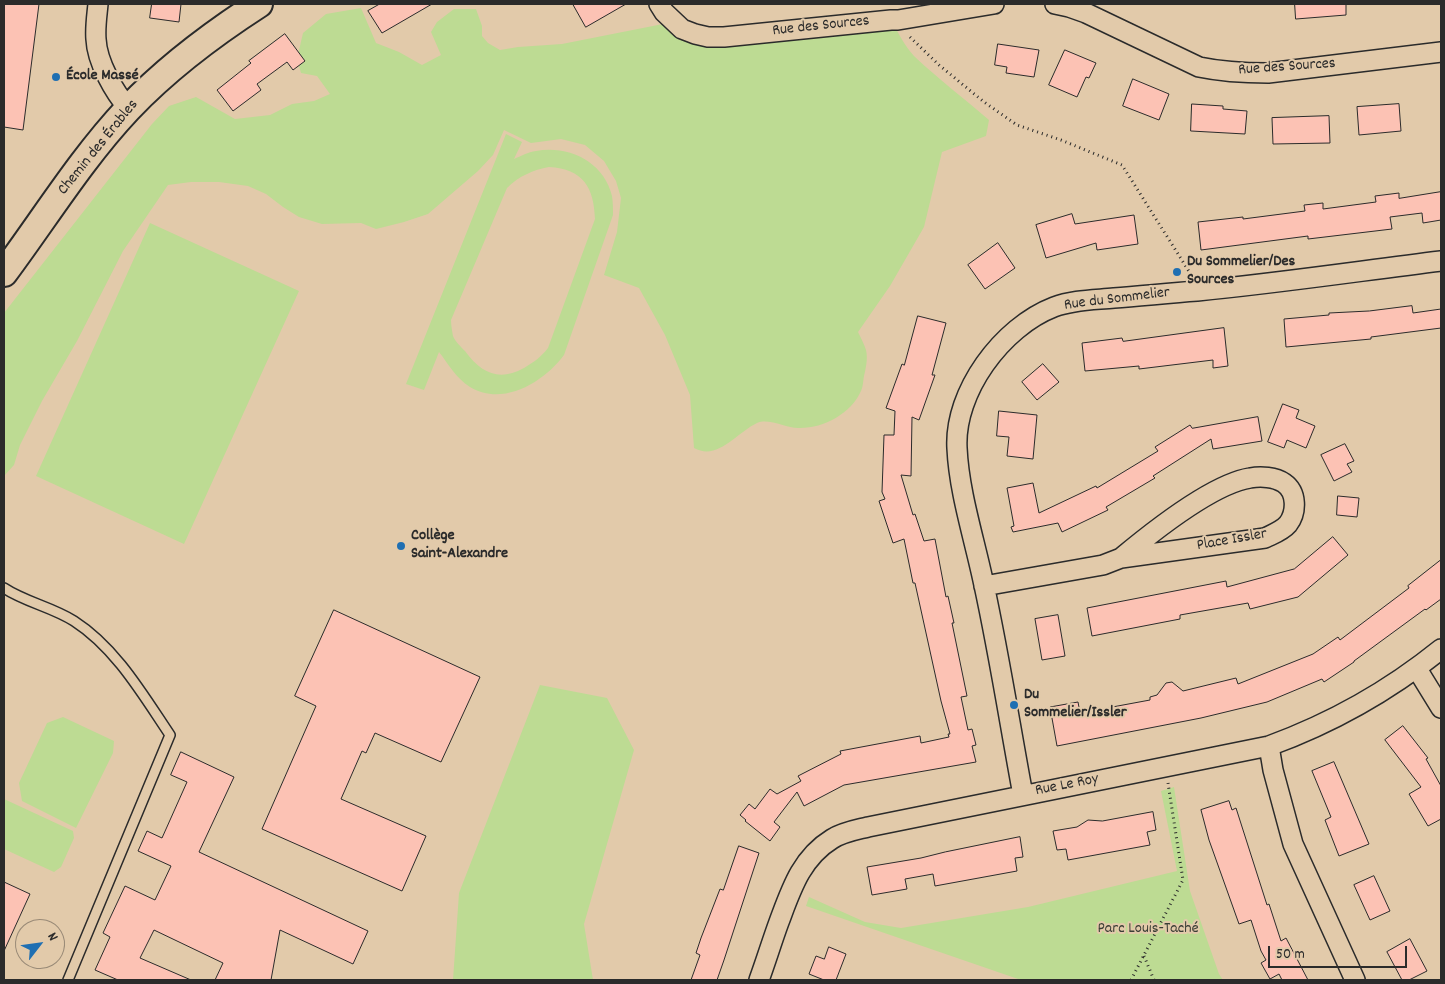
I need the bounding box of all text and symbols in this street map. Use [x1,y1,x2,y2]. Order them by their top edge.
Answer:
street label: Rue des Sources [771,12,871,42]
street label: Rue des Sources [1238,55,1336,81]
place label: École Massé [66,67,139,87]
marker: École Massé [50,71,62,83]
street label: Chemin des Érables [55,96,143,200]
place label: Du Sommelier/Des Sources [1187,253,1295,291]
marker: Du Sommelier/Des Sources [1171,266,1183,278]
street label: Rue du Sommelier [1063,284,1171,316]
street label: Place Issler [1195,525,1269,557]
place label: Collège Saint-Alexandre [411,527,508,565]
marker: Collège Saint-Alexandre [395,540,407,552]
place label: Du Sommelier/Issler [1024,686,1127,724]
marker: Du Sommelier/Issler [1008,699,1020,711]
street label: Rue Le Roy [1034,770,1100,802]
north arrow [15,919,65,969]
park label: Parc Louis-Taché [1097,920,1199,940]
text: N [42,929,63,945]
scale bar [1270,936,1409,968]
text: 50 m [1276,944,1305,966]

